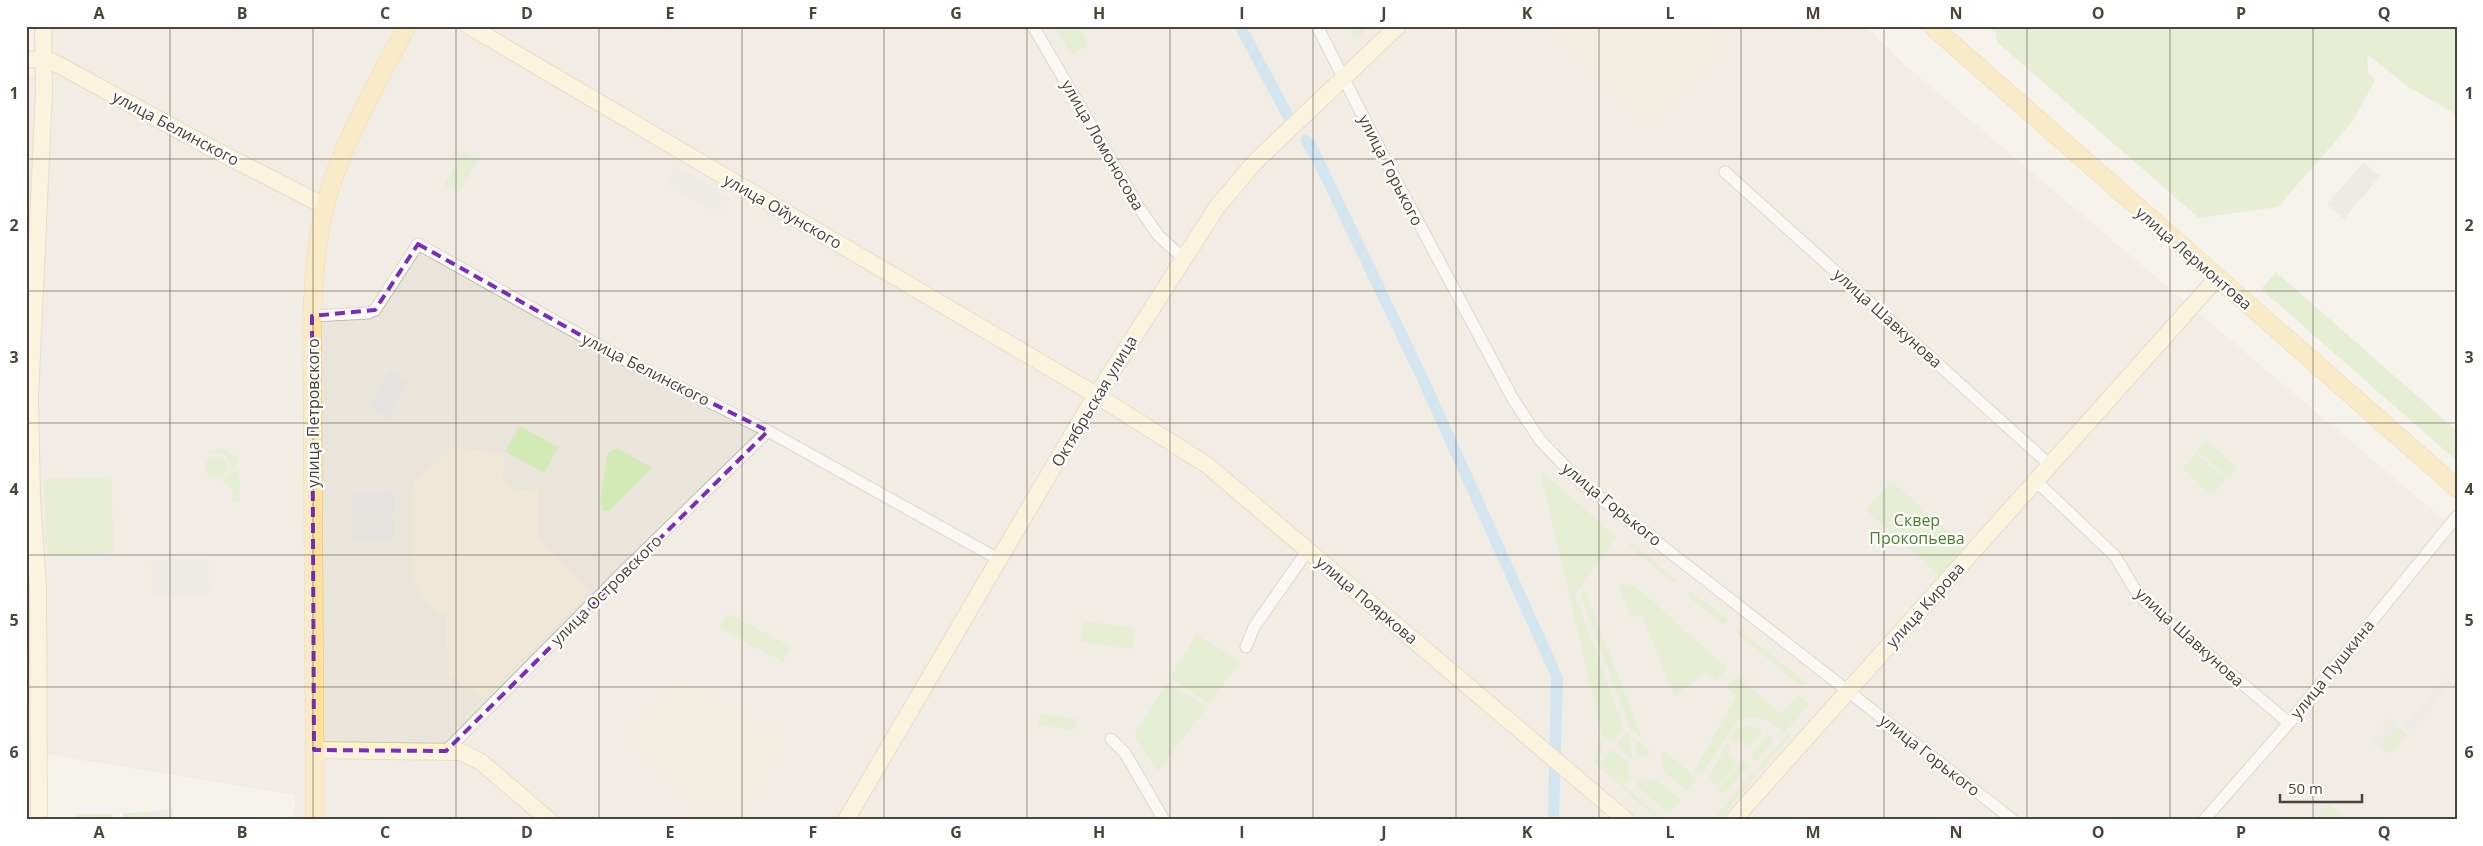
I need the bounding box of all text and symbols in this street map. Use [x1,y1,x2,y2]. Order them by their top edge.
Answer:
text: A [93,2,105,24]
text: B [237,2,247,24]
text: C [380,2,390,24]
text: D [521,2,533,24]
text: E [666,2,675,24]
text: F [809,2,817,24]
text: G [950,2,962,24]
text: H [1093,2,1105,24]
text: I [1239,2,1245,24]
text: J [1379,2,1387,24]
text: K [1522,2,1533,24]
text: L [1665,2,1675,24]
text: M [1805,2,1821,24]
text: N [1949,2,1963,24]
text: O [2092,2,2104,24]
text: P [2236,2,2246,24]
text: Q [2378,2,2390,24]
street label: улица Ломоносова [1057,76,1149,214]
text: 1 [9,82,19,104]
text: 1 [2464,82,2474,104]
street label: улица Белинского [109,85,243,171]
street label: улица Горького [1354,111,1428,229]
street label: улица Ойунского [720,168,846,254]
street label: улица Лермонтова [2131,201,2257,315]
text: 2 [9,214,19,236]
text: 2 [2464,214,2474,236]
street label: улица Шавкунова [1829,263,1947,373]
street label: улица Белинского [578,327,714,411]
street label: Октябрьская улица [1046,331,1142,471]
street label: улица Петровского [302,338,324,488]
text: 3 [9,346,19,368]
text: 3 [2464,346,2474,368]
street label: улица Горького [1558,457,1666,551]
text: 4 [9,478,19,500]
text: 4 [2464,478,2474,500]
park label: Сквер Прокопьева [1869,509,1965,549]
street label: улица Островского [546,530,666,650]
street label: улица Пояркова [1312,551,1422,649]
street label: улица Кирова [1881,558,1969,652]
street label: улица Шавкунова [2131,582,2249,692]
text: 5 [9,609,19,631]
text: 5 [2464,609,2474,631]
street label: улица Пушкина [2285,615,2379,723]
street label: улица Горького [1875,709,1985,801]
text: 6 [9,741,19,763]
text: 6 [2464,741,2474,763]
scale bar [2280,771,2363,803]
text: 50 m [2288,778,2323,798]
text: A [93,821,105,843]
text: B [237,821,247,843]
text: C [380,821,390,843]
text: D [521,821,533,843]
text: E [666,821,675,843]
text: F [809,821,817,843]
text: G [950,821,962,843]
text: H [1093,821,1105,843]
text: I [1239,821,1245,843]
text: J [1379,821,1387,843]
text: K [1522,821,1533,843]
text: L [1665,821,1675,843]
text: M [1805,821,1821,843]
text: N [1949,821,1963,843]
text: O [2092,821,2104,843]
text: P [2236,821,2246,843]
text: Q [2378,821,2390,843]

